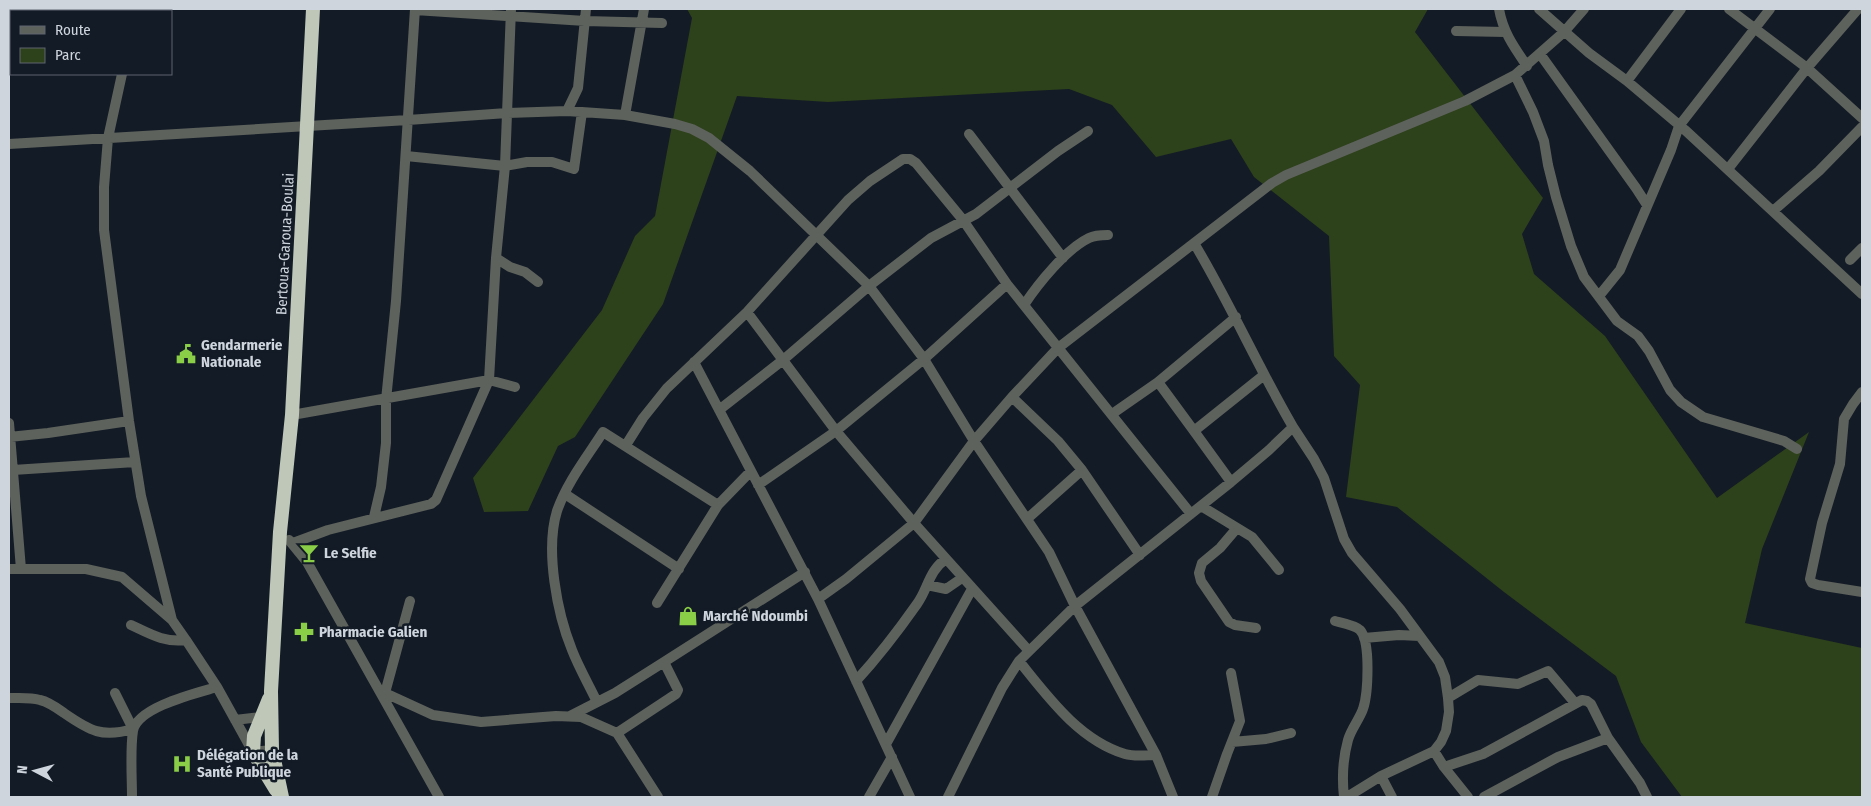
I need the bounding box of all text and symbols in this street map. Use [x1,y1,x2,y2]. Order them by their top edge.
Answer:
legend [10,10,172,75]
text: Route [55,21,91,39]
text: Parc [55,46,81,64]
street label: Bertoua-Garoua-Boulai [272,173,298,315]
place label: Gendarmerie Nationale [201,336,283,371]
public building icon: Gendarmerie Nationale [175,343,197,365]
bar icon: Le Selfie [298,542,320,564]
place label: Le Selfie [324,544,377,562]
shop icon: Marché Ndoumbi [677,605,699,627]
place label: Marché Ndoumbi [703,607,808,625]
pharmacy icon: Pharmacie Galien [293,621,315,643]
place label: Pharmacie Galien [319,623,427,641]
north arrow [10,746,60,796]
place label: Délégation de la Santé Publique [197,746,299,781]
hospital icon: Délégation de la Santé Publique [171,753,193,775]
text: N [14,765,31,775]

